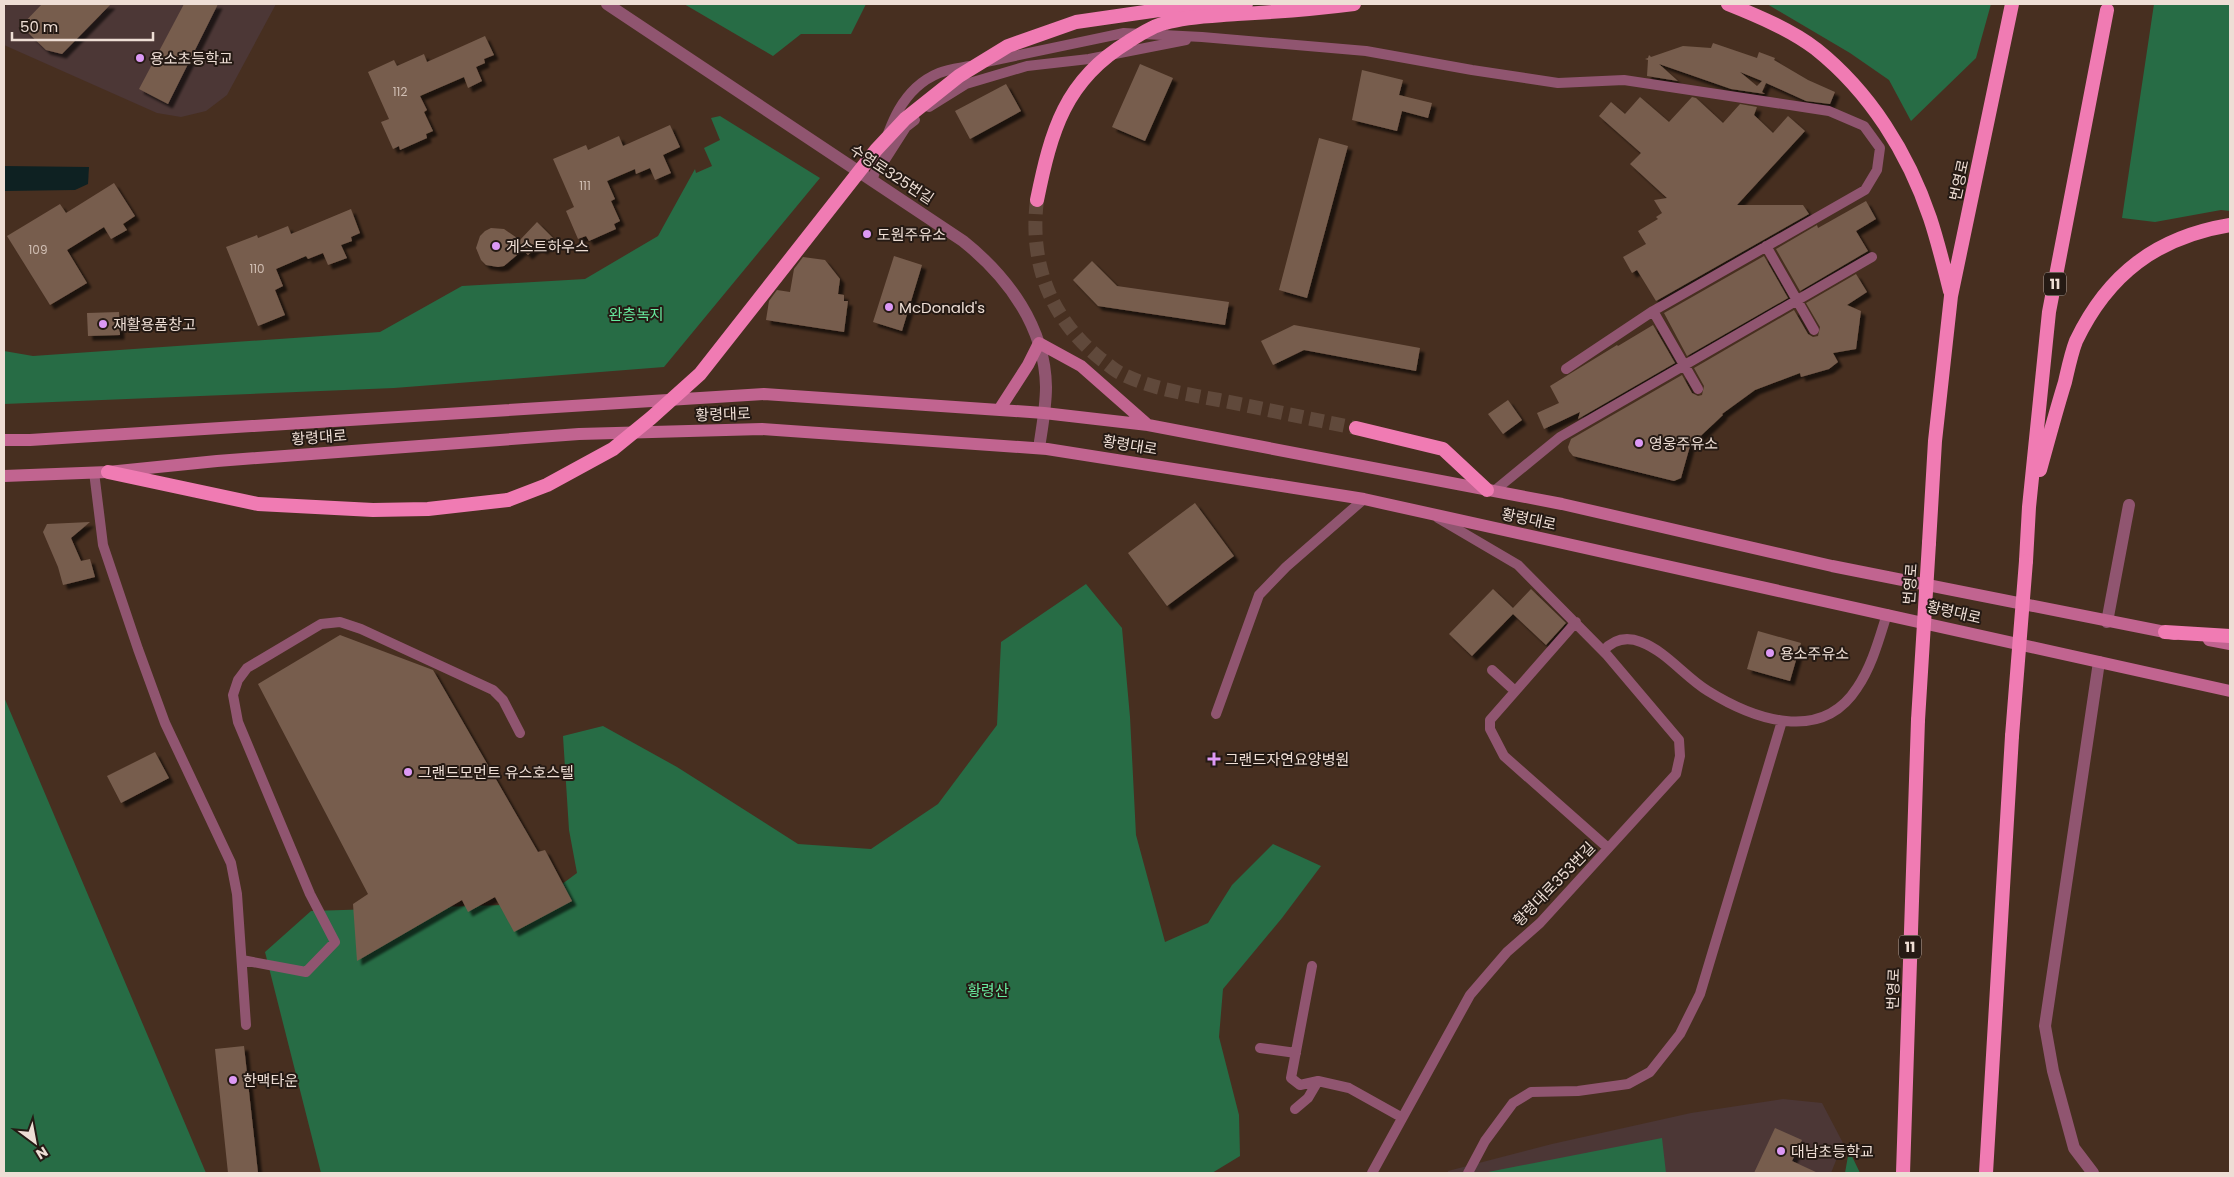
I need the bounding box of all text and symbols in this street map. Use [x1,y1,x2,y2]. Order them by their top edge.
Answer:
scale bar [12,10,154,42]
text: 50 m [20,16,58,37]
place label: 용소초등학교 [150,48,233,69]
marker: 용소초등학교 [134,52,146,64]
house number: 112 [393,83,407,100]
street label: 수영로325번길 [846,139,938,209]
street label: 번영로 [1944,158,1974,202]
house number: 111 [579,177,591,194]
place label: 도원주유소 [877,224,946,245]
marker: 도원주유소 [861,228,873,240]
place label: 게스트하우스 [506,236,589,257]
marker: 게스트하우스 [490,240,502,252]
house number: 109 [29,241,47,258]
house number: 110 [249,260,265,277]
road number: 11 [2044,272,2066,296]
place label: McDonald's [899,297,985,318]
marker: McDonald's [883,301,895,313]
park label: 완층녹지 [608,304,664,325]
place label: 재활용품창고 [113,314,196,335]
marker: 재활용품창고 [97,318,109,330]
street label: 황령대로 [695,403,751,425]
street label: 황령대로 [291,425,347,449]
street label: 황령대로 [1101,430,1159,460]
place label: 영웅주유소 [1649,433,1718,454]
marker: 영웅주유소 [1633,437,1645,449]
street label: 황령대로 [1500,503,1558,535]
street label: 번영로 [1898,563,1922,605]
street label: 황령대로 [1925,596,1983,628]
place label: 용소주유소 [1780,643,1849,664]
marker: 용소주유소 [1764,647,1776,659]
place label: 그랜드자연요양병원 [1225,749,1349,770]
marker: 그랜드자연요양병원 [1207,752,1221,766]
place label: 그랜드모먼트 유스호스텔 [418,762,574,783]
marker: 그랜드모먼트 유스호스텔 [402,766,414,778]
street label: 황령대로353번길 [1508,837,1600,931]
road number: 11 [1899,936,1921,959]
street label: 번영로 [1882,968,1904,1010]
park label: 황령산 [967,980,1009,1001]
place label: 한맥타운 [243,1070,298,1091]
marker: 한맥타운 [227,1074,239,1086]
north arrow [10,1117,60,1167]
place label: 대남초등학교 [1791,1141,1874,1162]
text: N [32,1142,52,1164]
marker: 대남초등학교 [1775,1145,1787,1157]

